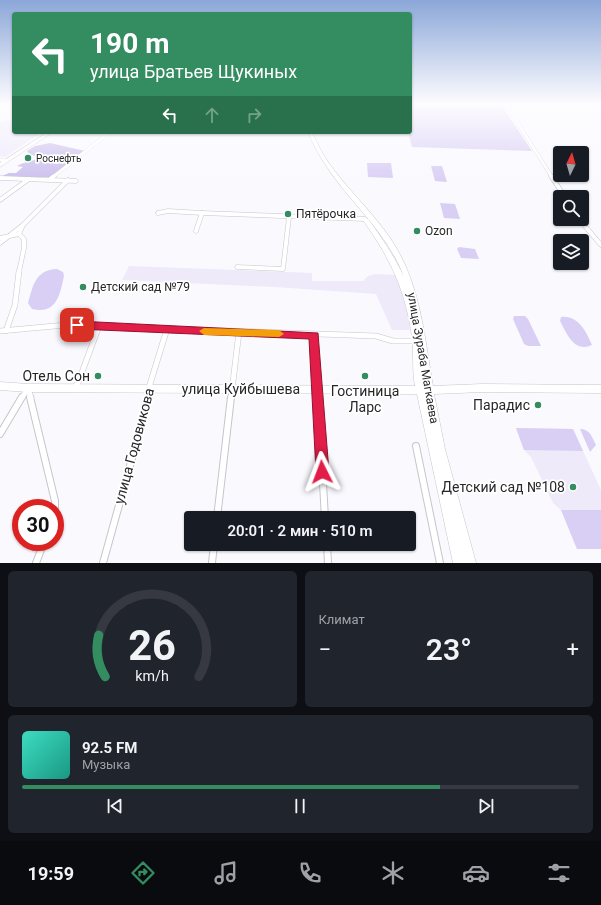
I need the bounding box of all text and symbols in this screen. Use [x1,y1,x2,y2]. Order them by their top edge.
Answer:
text: 190 m [90,27,169,60]
icon: left [24,28,76,80]
text: улица Братьев Щукиных [90,61,297,82]
icon: left [159,104,181,126]
icon: ahead [201,104,223,126]
icon: right [243,104,265,126]
north arrow [553,146,589,182]
map controls [553,146,589,270]
marker: Роснефть [23,153,33,163]
place label: Роснефть [36,153,81,164]
button: search [553,190,589,226]
place label: Пятёрочка [296,207,356,221]
marker: Пятёрочка [283,209,293,219]
place label: Ozon [425,224,453,238]
marker: Ozon [412,226,422,236]
button: layers [553,234,589,270]
place label: Детский сад №79 [91,280,190,294]
marker: Детский сад №79 [78,282,88,292]
street label: улица Зураба Магкаева [405,291,441,425]
pin [60,308,94,342]
icon: arrive [66,314,88,336]
place label: Отель Сон [22,368,90,384]
marker: Отель Сон [93,371,103,381]
marker: Гостиница Ларс [360,371,370,381]
street label: улица Куйбышева [182,381,300,397]
place label: Гостиница Ларс [331,383,399,415]
street label: улица Годовикова [111,386,157,506]
place label: Парадис [473,397,530,413]
marker: Парадис [533,400,543,410]
position arrow [301,451,343,493]
place label: Детский сад №108 [442,479,565,495]
marker: Детский сад №108 [568,482,578,492]
speed limit sign: 30 [12,499,64,551]
text: 20:01 · 2 мин · 510 m [227,522,373,540]
text: Климат [319,612,365,627]
text: 26 [128,621,176,670]
text: 23° [426,632,472,667]
text: − [319,637,331,662]
text: + [567,637,579,662]
text: km/h [135,668,169,684]
text: 92.5 FM [82,739,137,757]
text: Музыка [82,757,130,772]
icon: previous [104,795,126,817]
icon: pause [289,795,311,817]
icon: next [475,795,497,817]
icon: directions [129,859,157,887]
icon: music [212,859,240,887]
icon: phone [296,859,324,887]
icon: climate [379,859,407,887]
icon: car [462,859,490,887]
icon: filters [545,859,573,887]
text: 19:59 [28,863,74,884]

